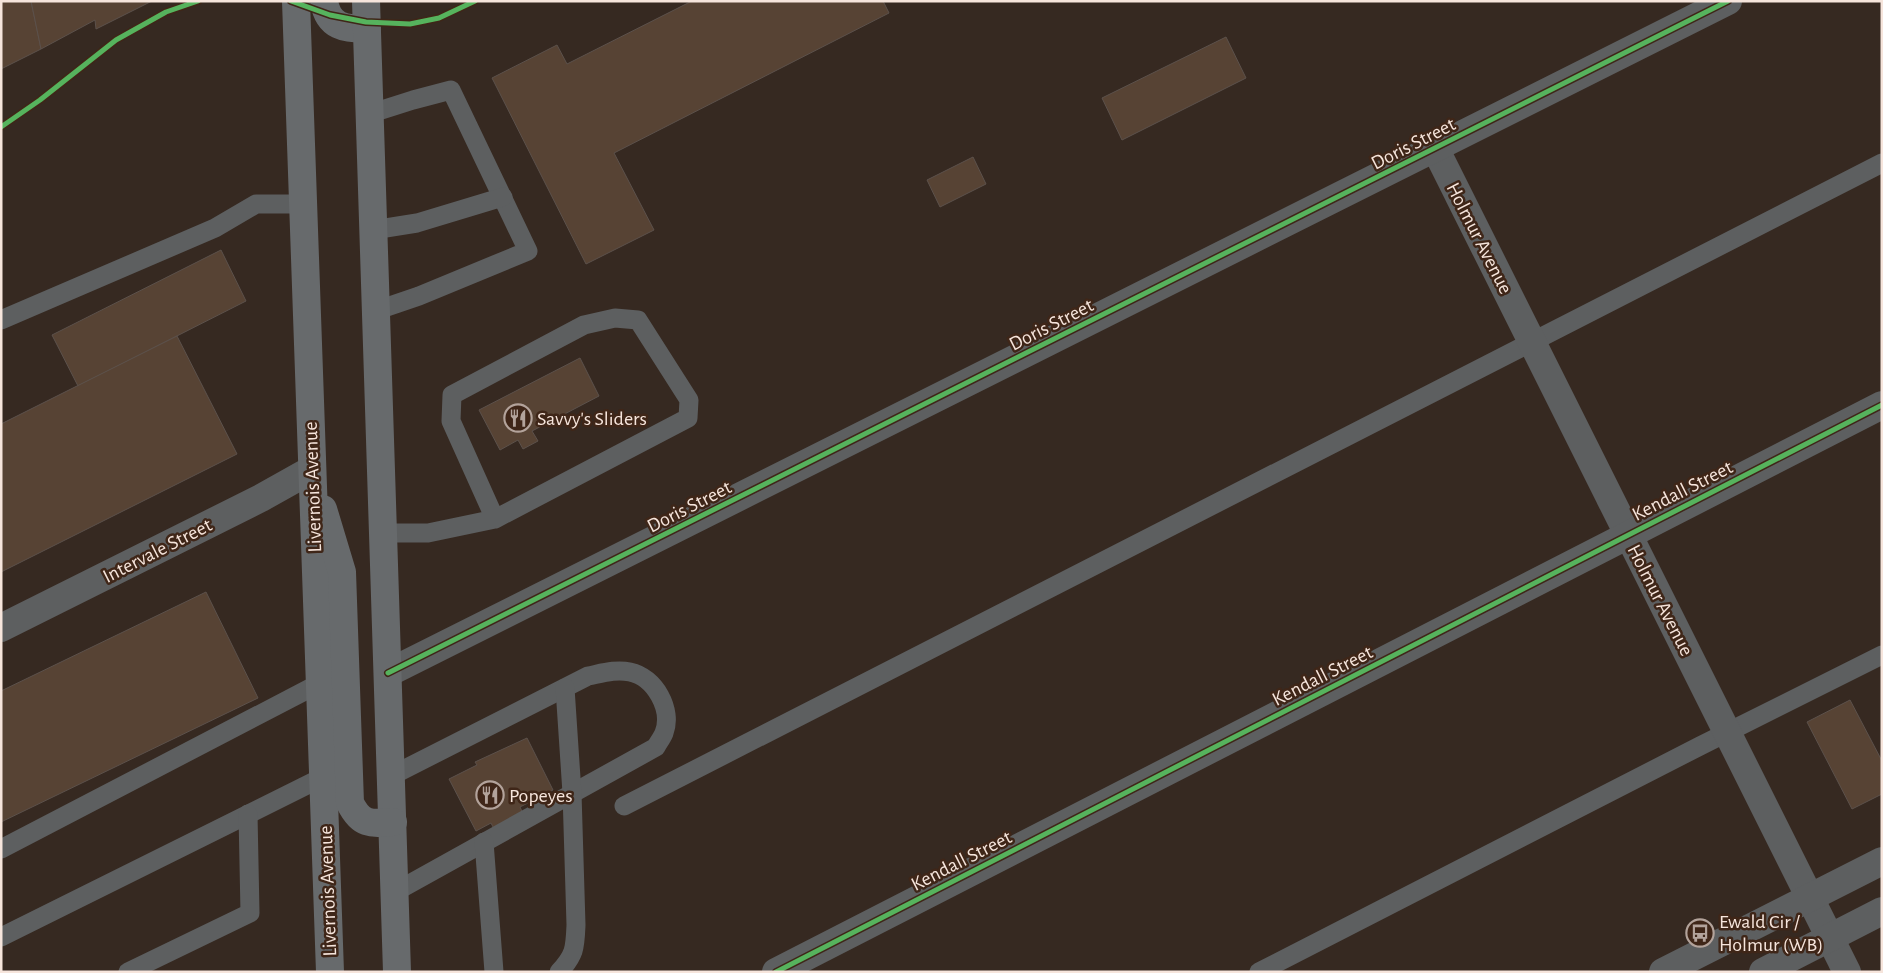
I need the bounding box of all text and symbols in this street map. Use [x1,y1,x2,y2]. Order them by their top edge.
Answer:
street label: Doris Street [1368,114,1459,174]
street label: Holmur Avenue [1442,180,1516,297]
street label: Doris Street [1006,295,1097,355]
restaurant icon: Savvy's Sliders [503,403,533,433]
place label: Savvy's Sliders [537,409,647,429]
street label: Livernois Avenue [301,421,325,553]
street label: Kendall Street [1629,457,1736,525]
street label: Doris Street [644,477,735,537]
street label: Intervale Street [100,515,216,587]
street label: Holmur Avenue [1623,542,1697,659]
street label: Kendall Street [1269,642,1376,710]
restaurant icon: Popeyes [475,780,505,810]
place label: Popeyes [509,786,573,806]
street label: Livernois Avenue [316,825,340,957]
street label: Kendall Street [908,827,1015,895]
place label: Ewald Cir / Holmur (WB) [1719,912,1823,955]
bus stop icon: Ewald Cir / Holmur (WB) [1685,918,1715,948]

